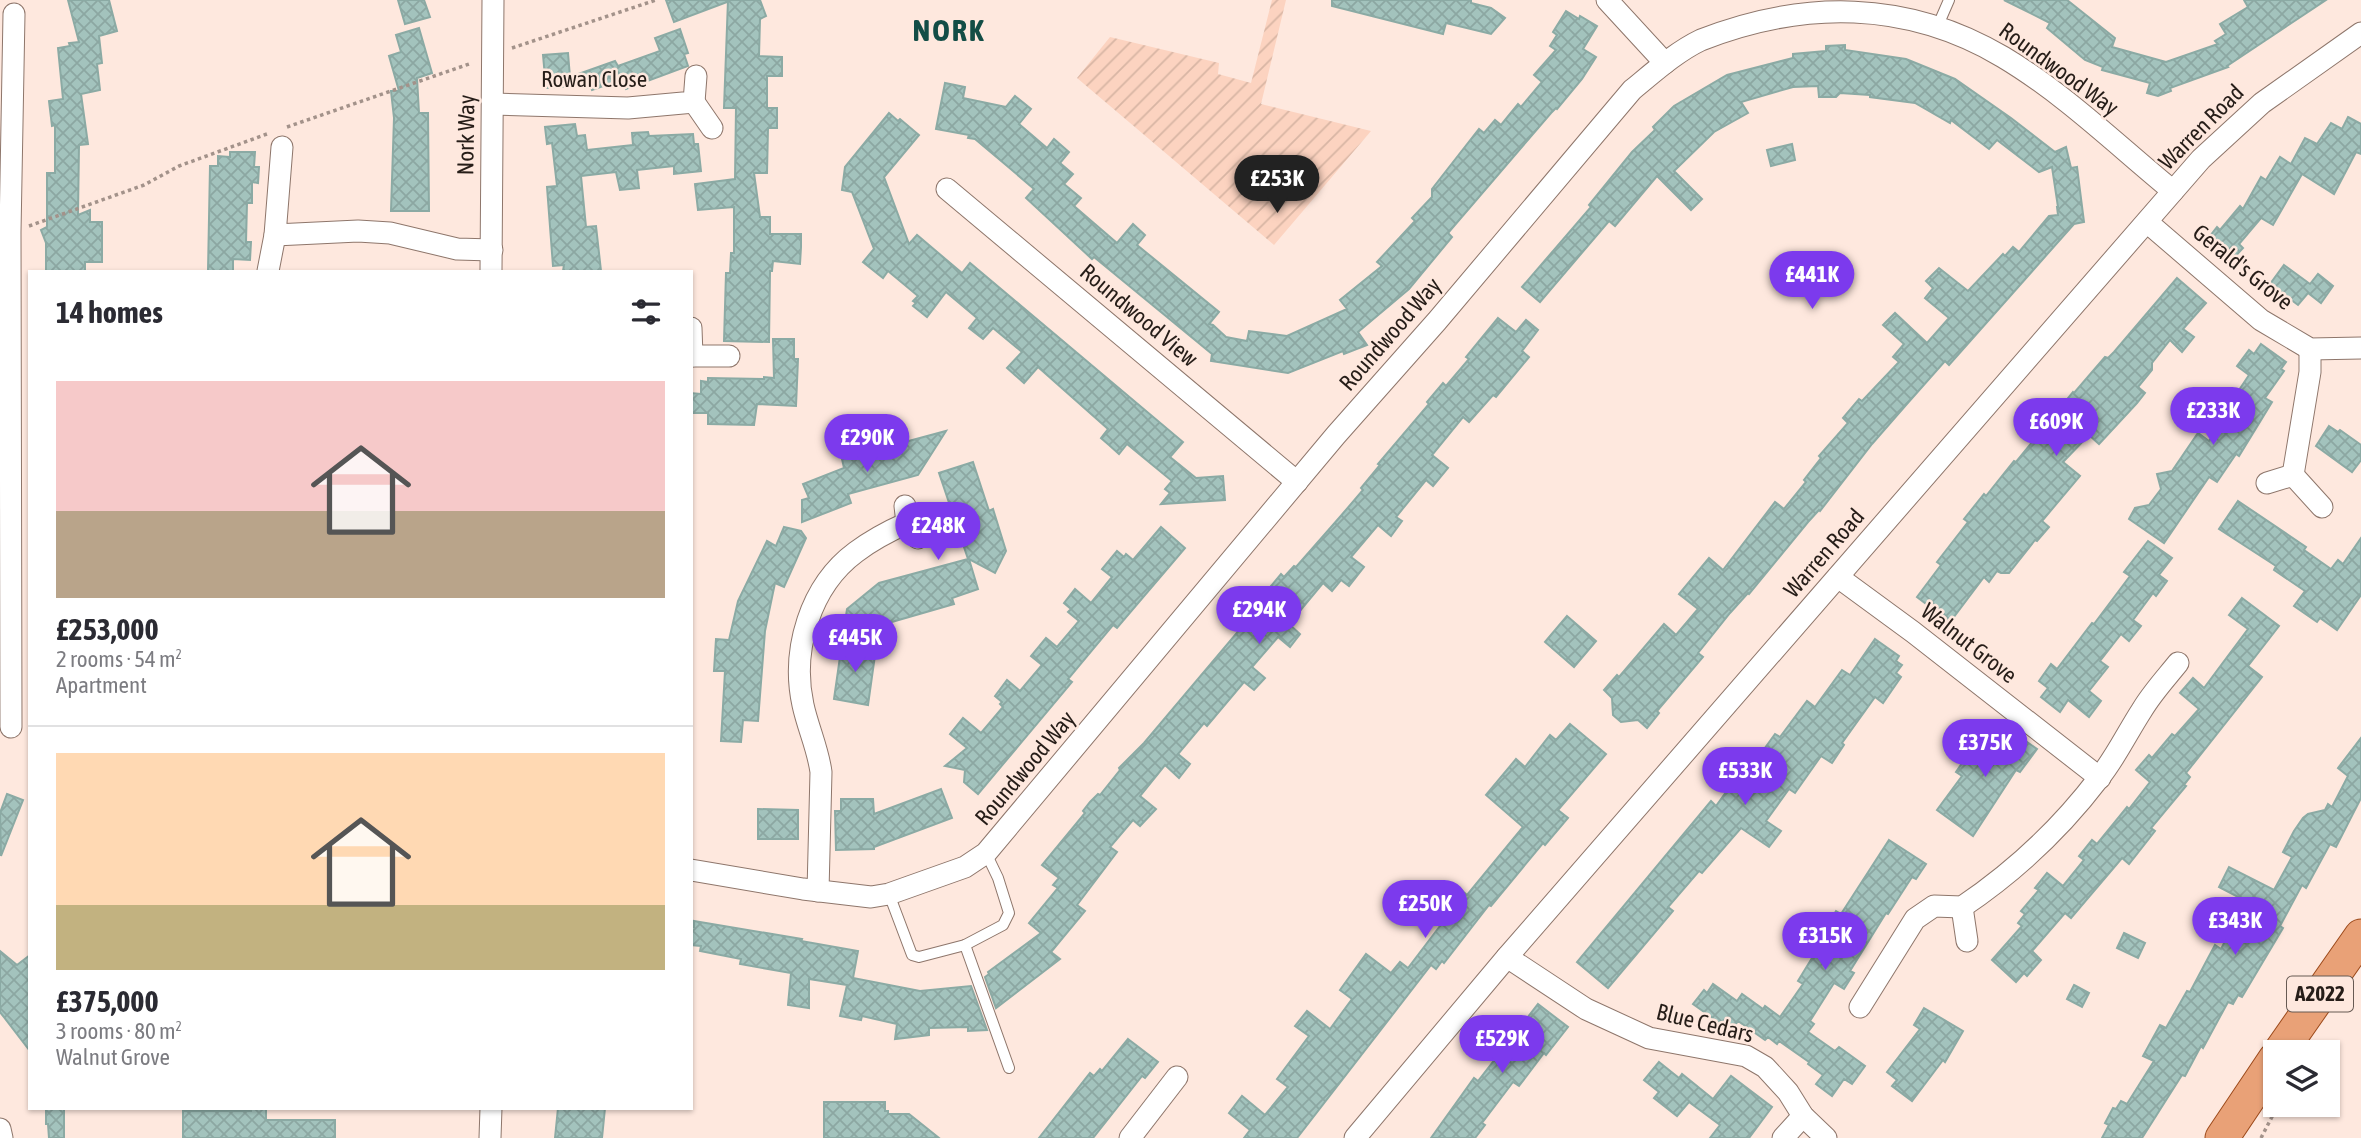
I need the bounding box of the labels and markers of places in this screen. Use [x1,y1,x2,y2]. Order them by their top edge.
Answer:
pin: £253K [1228,156,1326,215]
pin: £441K [1763,252,1861,311]
pin: £233K [2164,388,2262,447]
pin: £609K [2007,398,2105,458]
pin: £290K [818,414,916,474]
pin: £248K [889,503,987,562]
pin: £294K [1210,586,1308,646]
pin: £445K [806,614,904,674]
pin: £375K [1936,720,2034,779]
pin: £533K [1696,748,1794,807]
pin: £250K [1376,880,1474,940]
pin: £343K [2186,898,2284,957]
pin: £315K [1776,912,1874,972]
pin: £529K [1453,1016,1551,1075]

